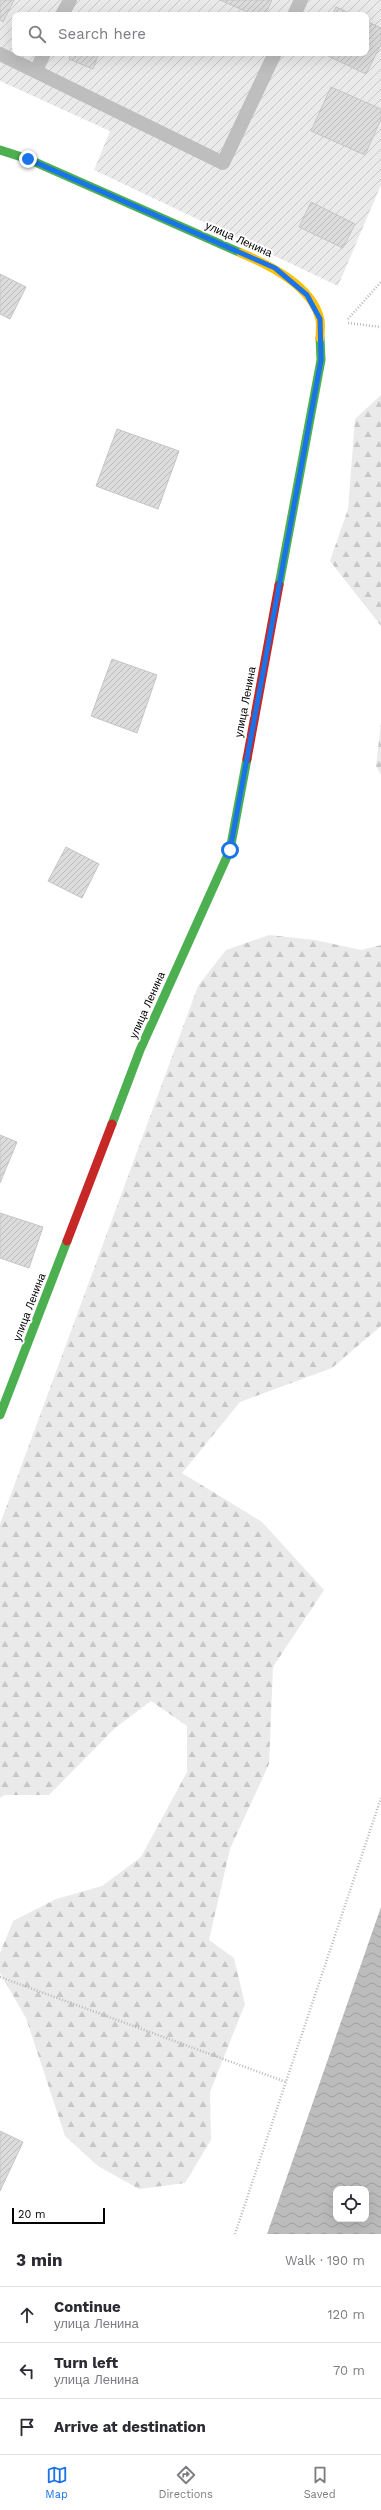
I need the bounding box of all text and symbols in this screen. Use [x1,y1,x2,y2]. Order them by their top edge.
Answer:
search box [12,12,369,56]
icon: search [26,23,48,45]
text: Search here [58,25,146,43]
route end [19,150,37,168]
street label: улица Ленина [203,219,275,260]
street label: улица Ленина [232,665,259,739]
route start [221,841,239,859]
street label: улица Ленина [127,969,168,1041]
street label: улица Ленина [11,1271,49,1343]
map controls [333,2186,369,2222]
button: locate [333,2186,369,2222]
scale bar [12,2206,105,2225]
text: 20 m [18,2208,46,2221]
text: 3 min [16,2250,62,2270]
text: Walk · 190 m [285,2253,365,2268]
text: Continue [54,2298,121,2316]
icon: ahead [16,2304,38,2326]
text: 120 m [327,2307,365,2322]
text: улица Ленина [54,2316,139,2331]
text: Turn left [54,2354,118,2372]
icon: left [16,2360,38,2382]
text: 70 m [333,2363,365,2378]
text: улица Ленина [54,2372,139,2387]
icon: arrive [16,2416,38,2438]
text: Arrive at destination [54,2418,206,2436]
tab: Map [45,2464,68,2501]
tab: Directions [159,2464,213,2501]
tab: Saved [304,2464,336,2501]

